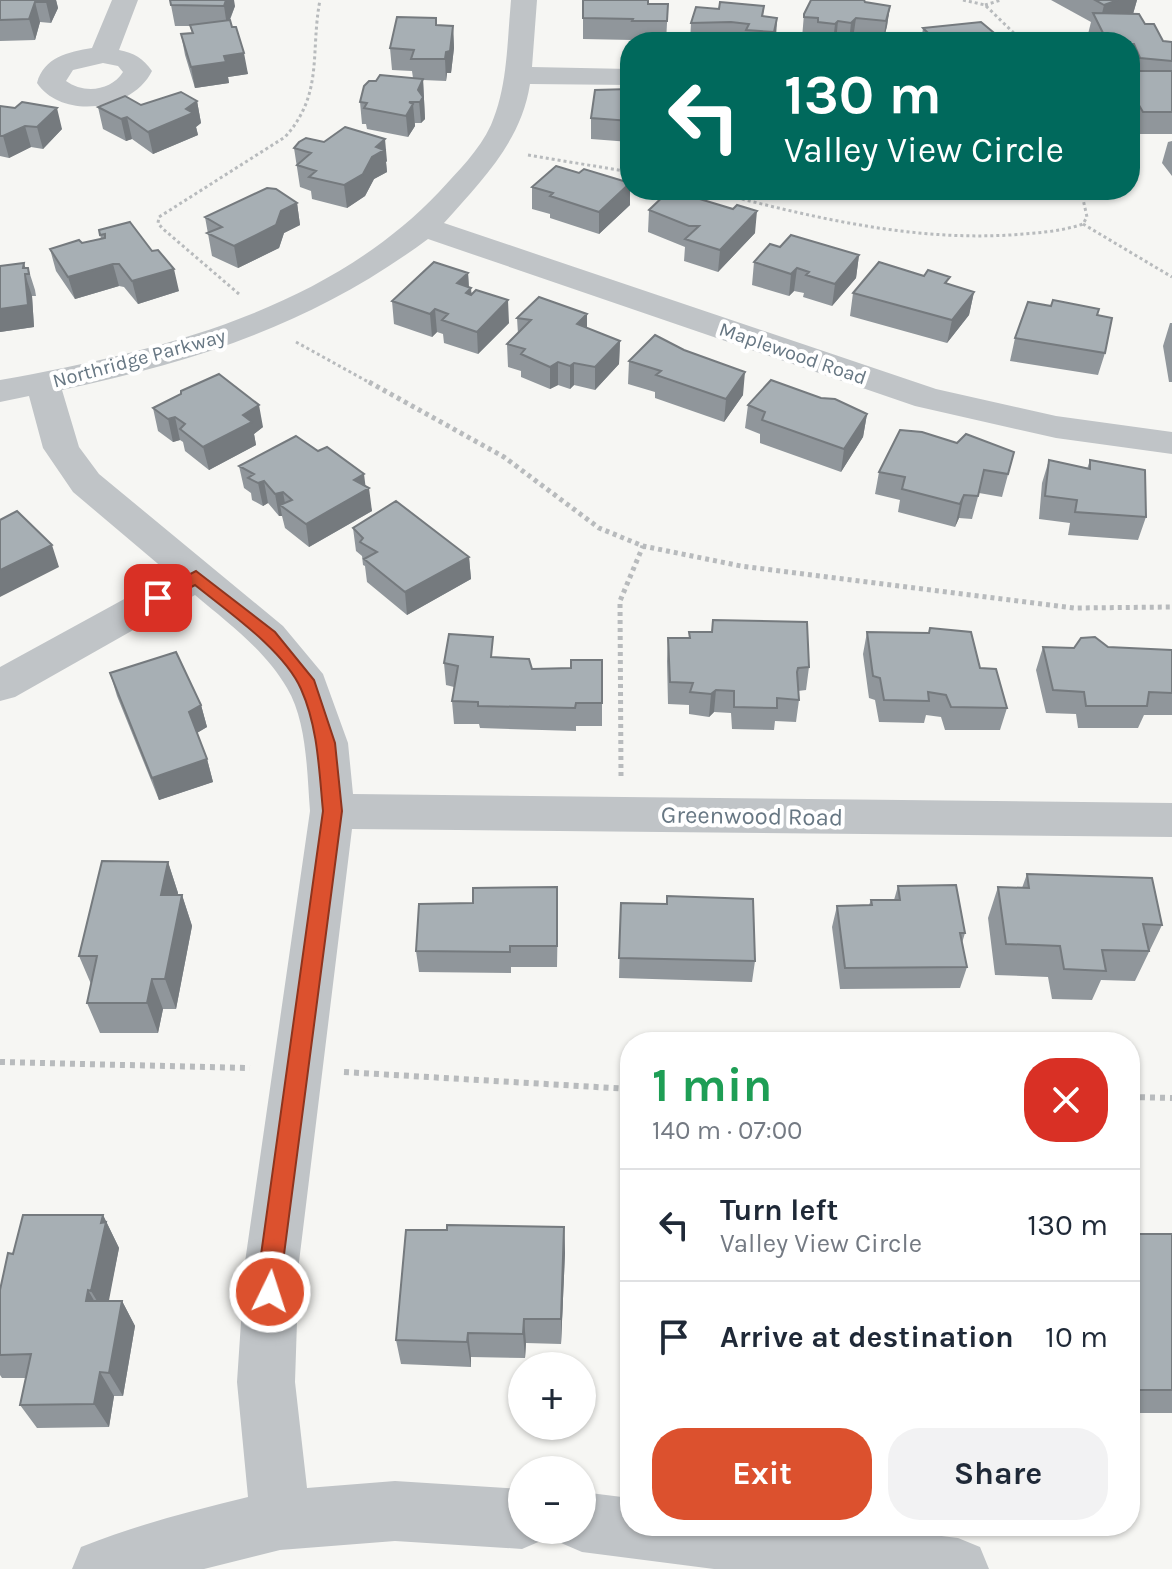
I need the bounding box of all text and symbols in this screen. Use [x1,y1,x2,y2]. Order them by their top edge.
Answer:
text: 130 m [784,62,942,127]
icon: left [652,64,756,168]
text: Valley View Circle [784,129,1064,171]
street label: Maplewood Road [716,317,870,389]
street label: Northridge Parkway [50,324,228,393]
pin [124,564,192,632]
icon: arrive [136,576,180,620]
street label: Greenwood Road [661,800,843,832]
text: 1 min [652,1057,772,1113]
button: close [1024,1058,1108,1142]
text: 140 m · 07:00 [652,1115,803,1146]
text: Turn left [720,1192,838,1228]
icon: left [652,1203,696,1247]
text: 130 m [1027,1207,1108,1243]
text: Valley View Circle [720,1228,922,1259]
position arrow [228,1250,312,1334]
icon: arrive [652,1315,696,1359]
text: Arrive at destination [720,1319,1014,1355]
text: 10 m [1045,1319,1108,1355]
map controls [508,1352,596,1544]
button: + [508,1352,596,1440]
button: Exit [652,1428,872,1520]
button: Share [888,1428,1108,1520]
button: − [508,1456,596,1544]

